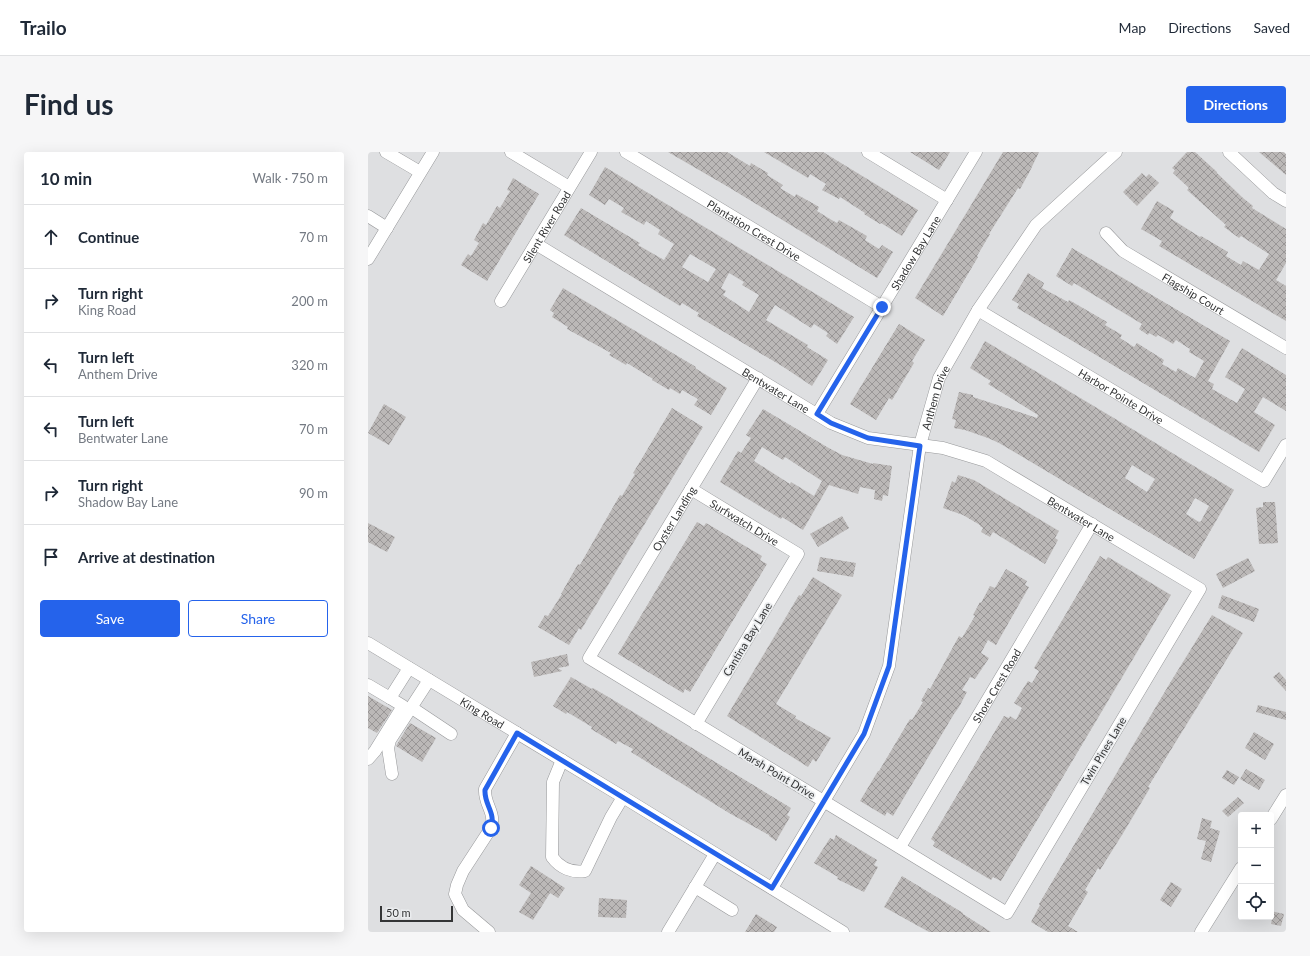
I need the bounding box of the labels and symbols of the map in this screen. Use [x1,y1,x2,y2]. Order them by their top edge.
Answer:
street label: Silent River Road [519,188,573,265]
street label: Plantation Crest Drive [705,196,804,263]
street label: Shadow Bay Lane [888,213,943,292]
street label: Flagship Court [1160,270,1227,317]
route end [873,298,891,316]
street label: Anthem Drive [918,362,952,431]
street label: Bentwater Lane [740,364,812,415]
street label: Harbor Pointe Drive [1076,365,1166,426]
street label: Oyster Landing [649,483,698,553]
street label: Bentwater Lane [1046,493,1118,543]
street label: Surfwatch Drive [708,496,782,548]
street label: Cantina Bay Lane [720,600,774,678]
street label: Shore Crest Road [969,646,1023,725]
street label: King Road [458,694,507,731]
street label: Twin Pines Lane [1077,714,1129,788]
street label: Marsh Point Drive [736,745,818,801]
route start [482,819,500,837]
scale bar [380,904,453,923]

